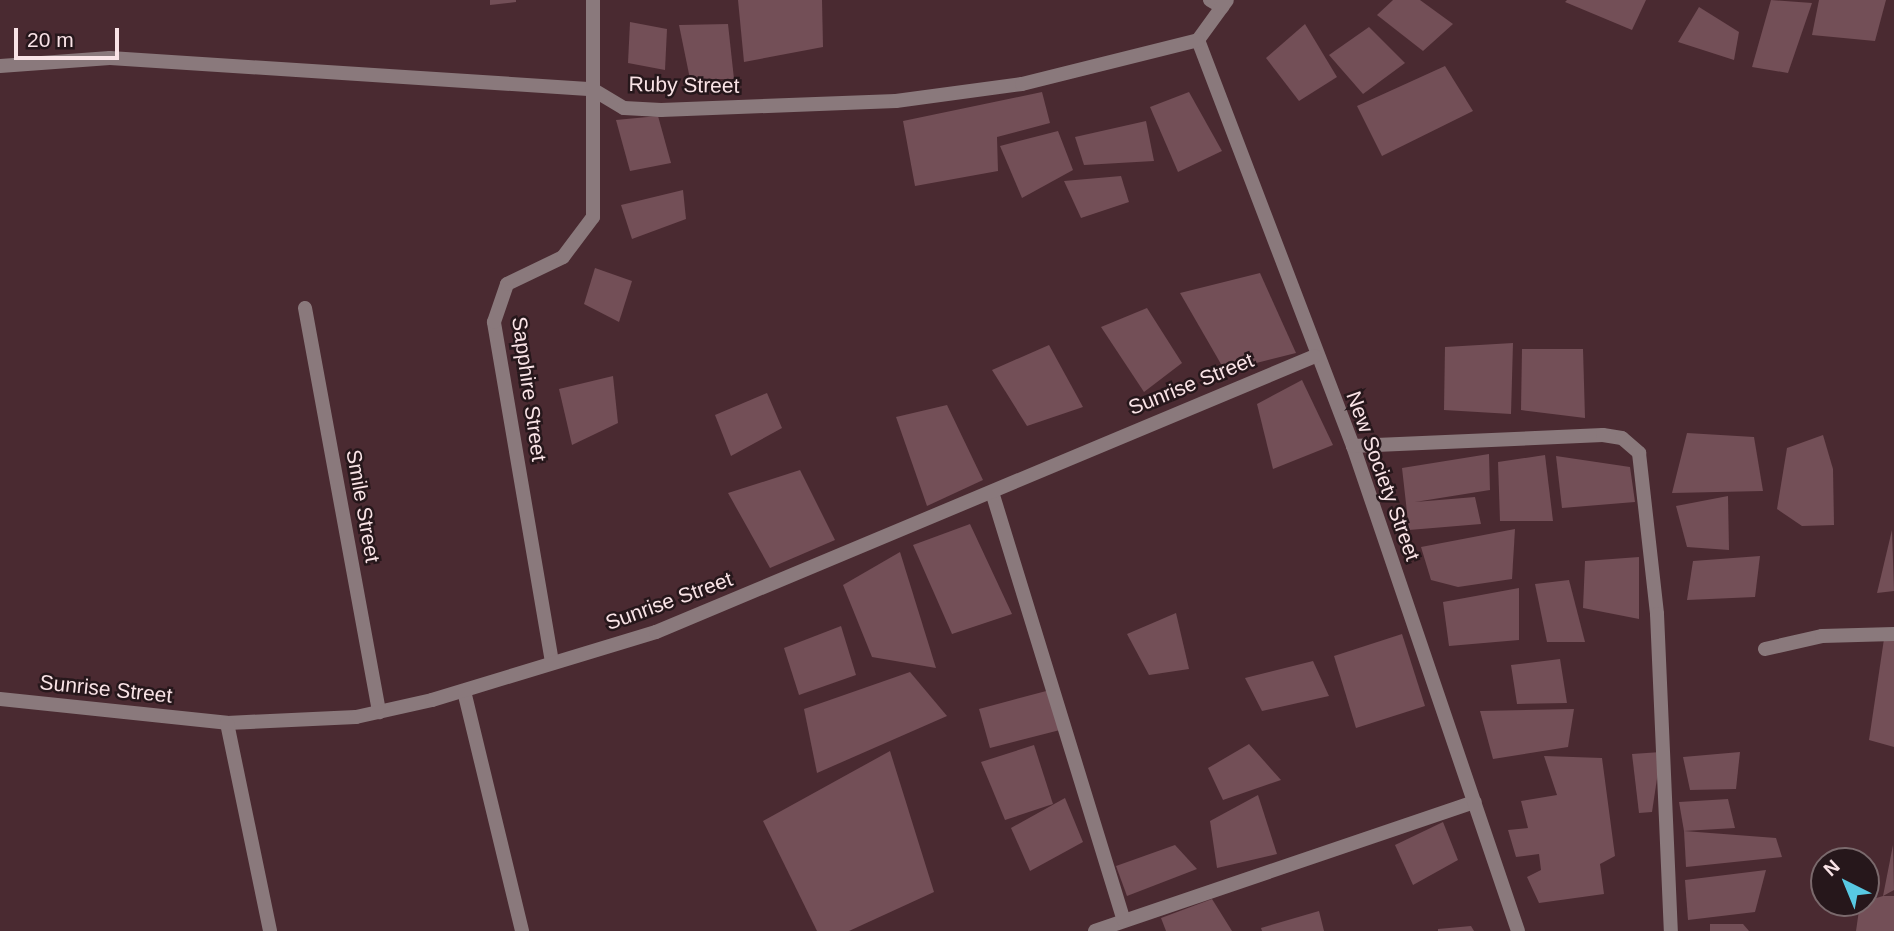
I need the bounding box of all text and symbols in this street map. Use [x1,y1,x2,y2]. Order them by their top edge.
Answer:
scale bar [18,14,122,58]
text: 20 m [27,28,74,51]
street label: Ruby Street [628,71,740,99]
street label: Sapphire Street [506,315,552,463]
street label: Sunrise Street [1125,347,1257,421]
street label: New Society Street [1341,388,1425,564]
street label: Smile Street [341,447,385,565]
street label: Sunrise Street [602,566,736,636]
street label: Sunrise Street [39,670,173,708]
north arrow [1810,847,1880,917]
text: N [1820,855,1844,880]

